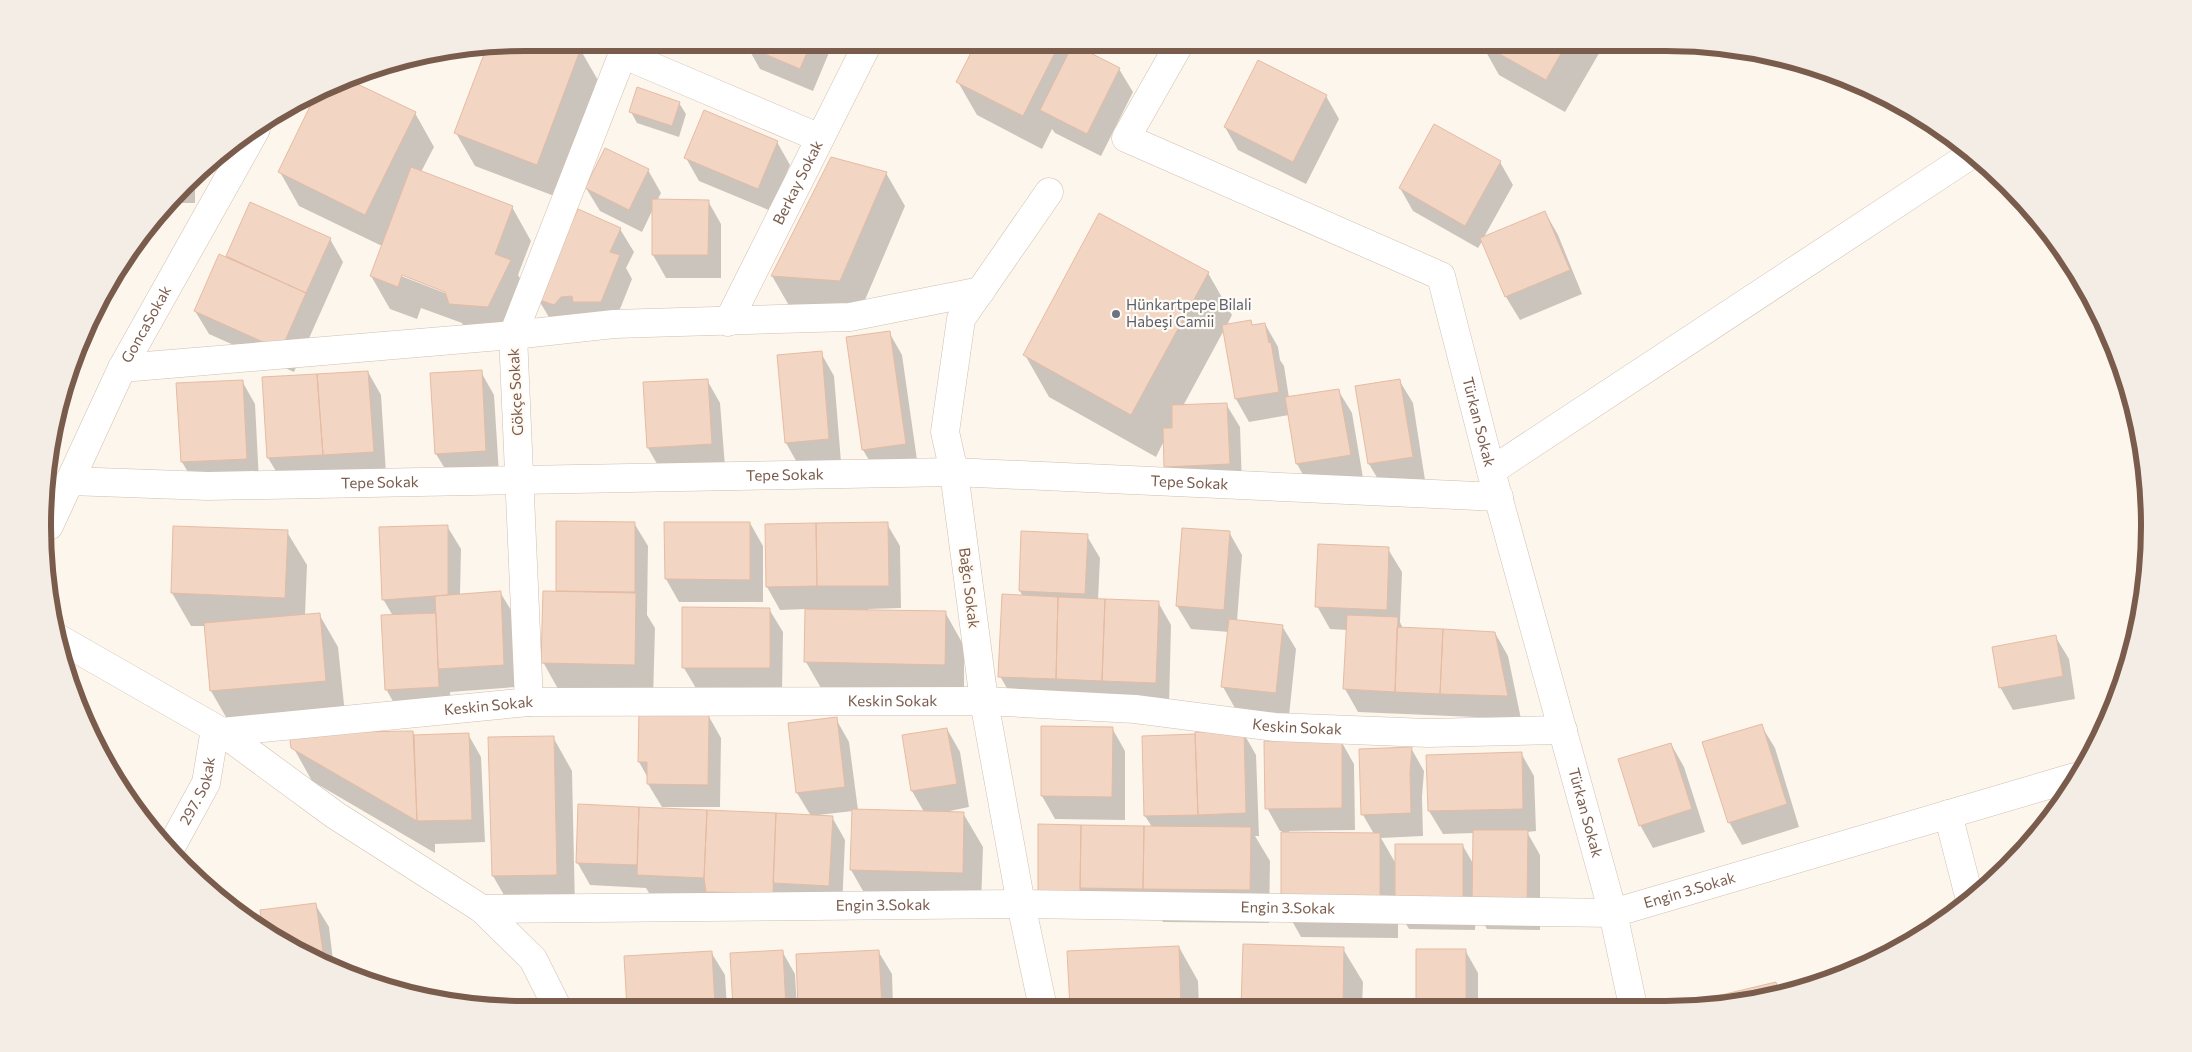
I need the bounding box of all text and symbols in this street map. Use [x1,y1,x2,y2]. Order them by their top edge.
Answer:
street label: Berkay Sokak [768,137,826,227]
street label: GoncaSokak [117,282,174,366]
place label: Hünkartpepe Bilali Habeşi Camii [1126,295,1252,330]
marker: Hünkartpepe Bilali Habeşi Camii [1110,308,1122,320]
street label: Gökçe Sokak [504,348,526,436]
street label: Türkan Sokak [1459,375,1500,469]
street label: Tepe Sokak [746,464,824,484]
street label: Tepe Sokak [1150,471,1229,493]
street label: Tepe Sokak [341,472,419,492]
street label: Bağcı Sokak [956,546,984,629]
street label: Keskin Sokak [848,691,937,709]
street label: Keskin Sokak [443,692,533,718]
street label: Keskin Sokak [1251,714,1342,738]
street label: 297. Sokak [175,756,218,828]
street label: Türkan Sokak [1565,766,1607,859]
street label: Engin 3.Sokak [1641,867,1737,911]
street label: Engin 3.Sokak [836,895,930,914]
street label: Engin 3.Sokak [1240,897,1335,917]

